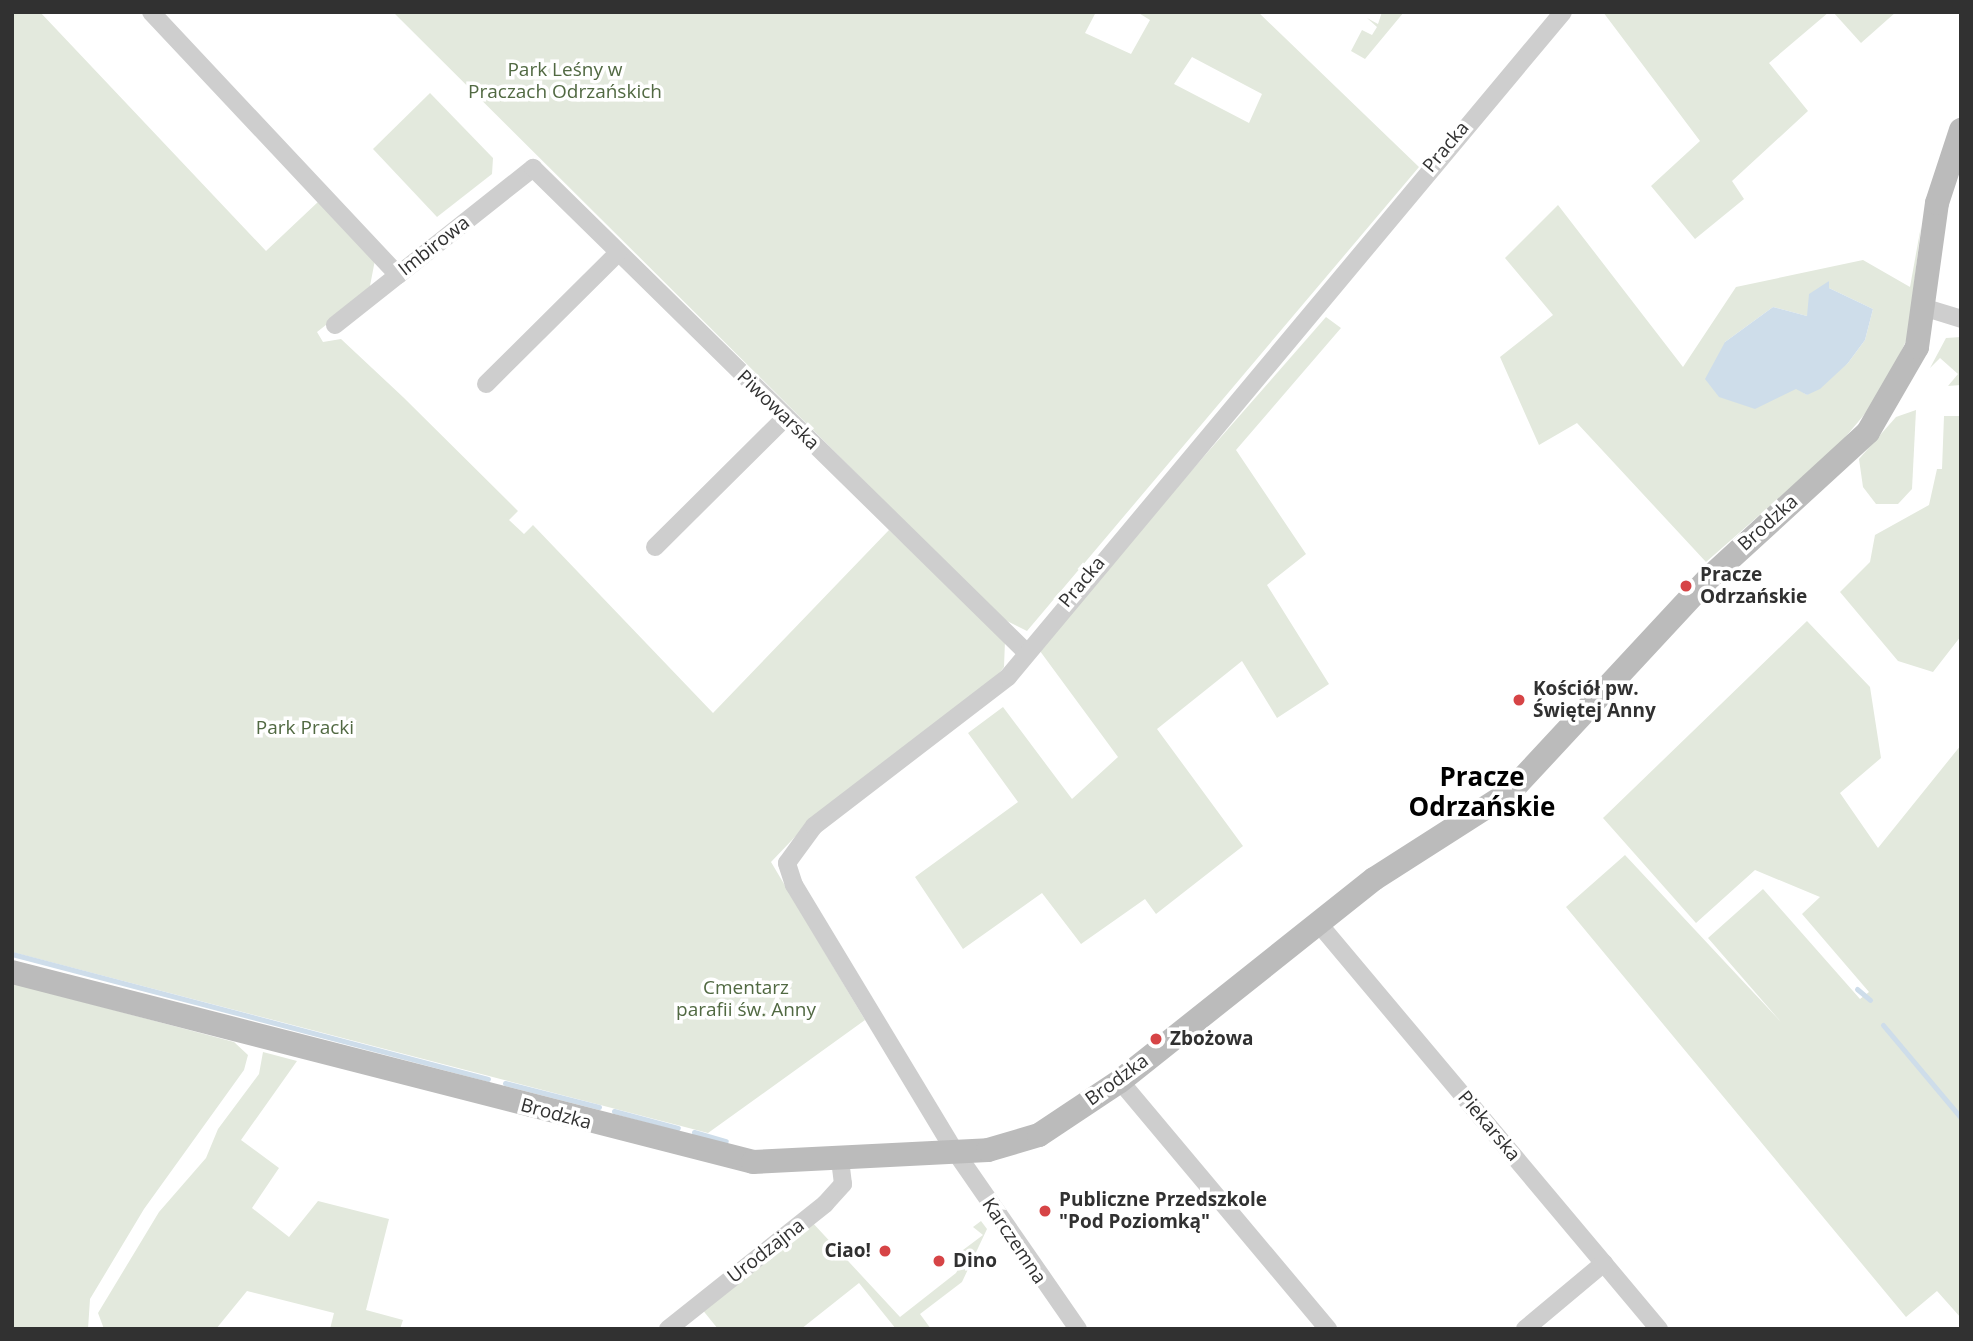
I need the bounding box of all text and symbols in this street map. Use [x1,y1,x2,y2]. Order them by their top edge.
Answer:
park label: Park Leśny w Praczach Odrzańskich [468,59,662,103]
street label: Pracka [1418,117,1474,177]
street label: Imbirowa [394,211,474,281]
street label: Piwowarska [732,365,824,455]
street label: Brodzka [1733,490,1803,556]
street label: Pracka [1054,552,1110,612]
place label: Pracze Odrzańskie [1700,564,1807,608]
marker: Pracze Odrzańskie [1678,578,1694,594]
place label: Kościół pw. Świętej Anny [1533,678,1656,722]
marker: Kościół pw. Świętej Anny [1511,692,1527,708]
park label: Park Pracki [256,717,354,739]
district label: Pracze Odrzańskie [1409,761,1555,822]
park label: Cmentarz parafii św. Anny [676,977,816,1021]
place label: Zbożowa [1170,1028,1254,1050]
marker: Zbożowa [1148,1031,1164,1047]
street label: Brodzka [1081,1049,1153,1111]
street label: Piekarska [1453,1086,1525,1166]
street label: Brodzka [518,1094,594,1134]
place label: Publiczne Przedszkole "Pod Poziomką" [1059,1189,1267,1233]
street label: Karczemna [977,1194,1051,1288]
marker: Publiczne Przedszkole "Pod Poziomką" [1037,1203,1053,1219]
street label: Urodzajna [723,1214,809,1288]
place label: Ciao! [824,1240,871,1262]
marker: Ciao! [877,1243,893,1259]
place label: Dino [953,1250,997,1272]
marker: Dino [931,1253,947,1269]

